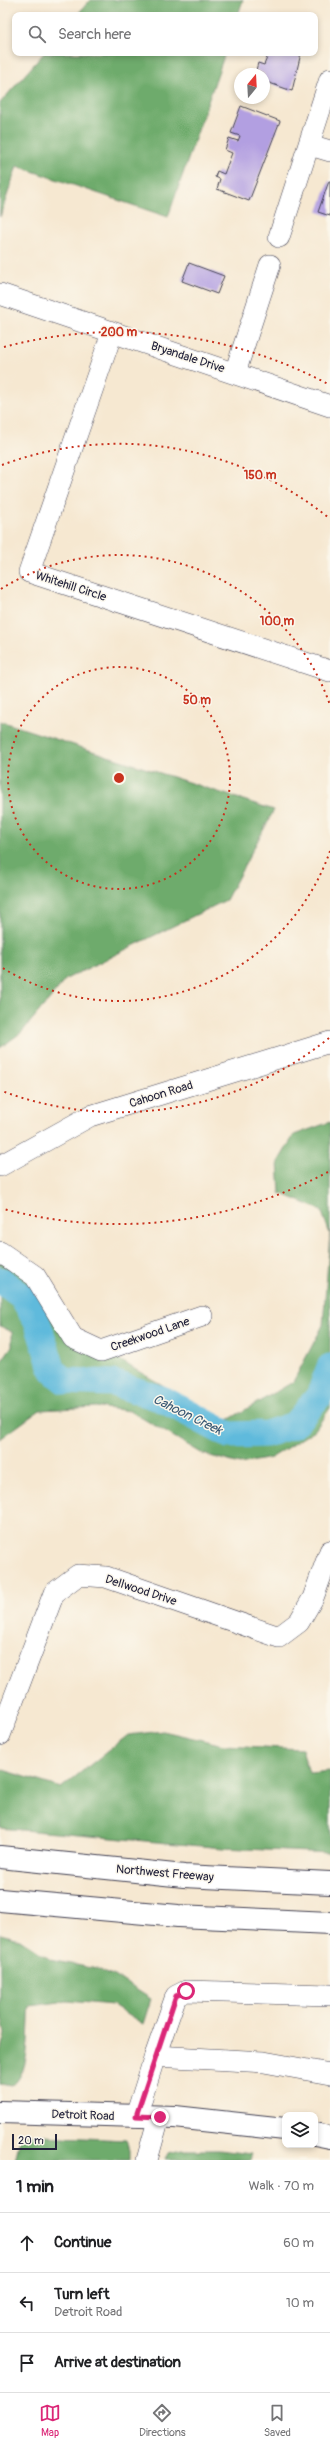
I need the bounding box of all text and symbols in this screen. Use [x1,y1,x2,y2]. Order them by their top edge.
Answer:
search box [12,12,318,56]
icon: search [26,23,48,45]
text: Search here [58,25,131,44]
north arrow [234,68,270,104]
text: 200 m [101,325,138,340]
street label: Bryandale Drive [149,338,227,376]
text: 150 m [244,468,277,483]
street label: Whitehill Circle [33,568,108,605]
text: 100 m [260,614,295,629]
text: 50 m [183,693,211,708]
centre of rings [112,771,126,785]
street label: Cahoon Road [128,1078,195,1111]
street label: Creekwood Lane [109,1314,192,1355]
water label: Cahoon Creek [150,1391,226,1439]
street label: Dellwood Drive [103,1572,179,1609]
street label: Northwest Freeway [115,1862,214,1885]
route start [177,1982,195,2000]
street label: Detroit Road [51,2107,115,2124]
route end [151,2108,169,2126]
map controls [282,2112,318,2148]
button: layers [282,2112,318,2148]
scale bar [12,2132,57,2151]
text: 20 m [18,2134,44,2147]
text: 1 min [16,2176,54,2197]
text: Walk · 70 m [248,2178,314,2194]
icon: ahead [16,2232,38,2254]
text: Continue [54,2233,112,2252]
text: 60 m [283,2235,314,2251]
text: Turn left [54,2285,110,2304]
icon: left [16,2292,38,2314]
text: 10 m [286,2295,314,2311]
text: Detroit Road [54,2304,122,2320]
icon: arrive [16,2352,38,2374]
text: Arrive at destination [54,2353,181,2372]
tab: Map [39,2402,61,2439]
tab: Directions [139,2402,186,2439]
tab: Saved [264,2402,291,2439]

